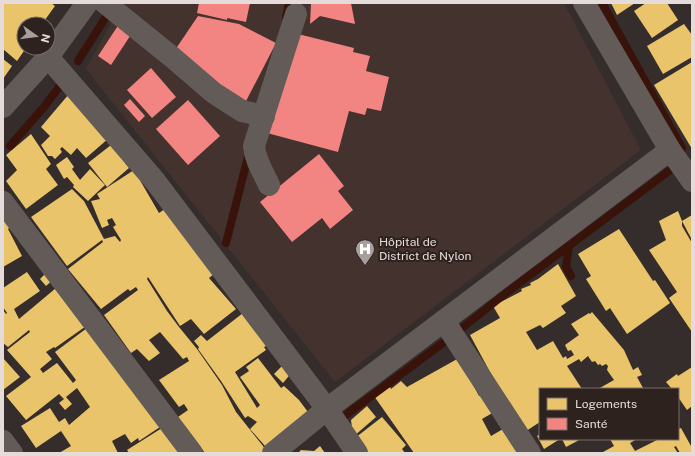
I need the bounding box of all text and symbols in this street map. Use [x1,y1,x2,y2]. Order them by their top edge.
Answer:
north arrow [16,16,56,56]
text: N [39,33,53,44]
place label: Hôpital de District de Nylon [379,235,472,263]
hospital icon: Hôpital de District de Nylon [354,238,376,266]
legend [539,388,679,440]
text: Logements [575,397,637,411]
text: Santé [575,417,608,431]

